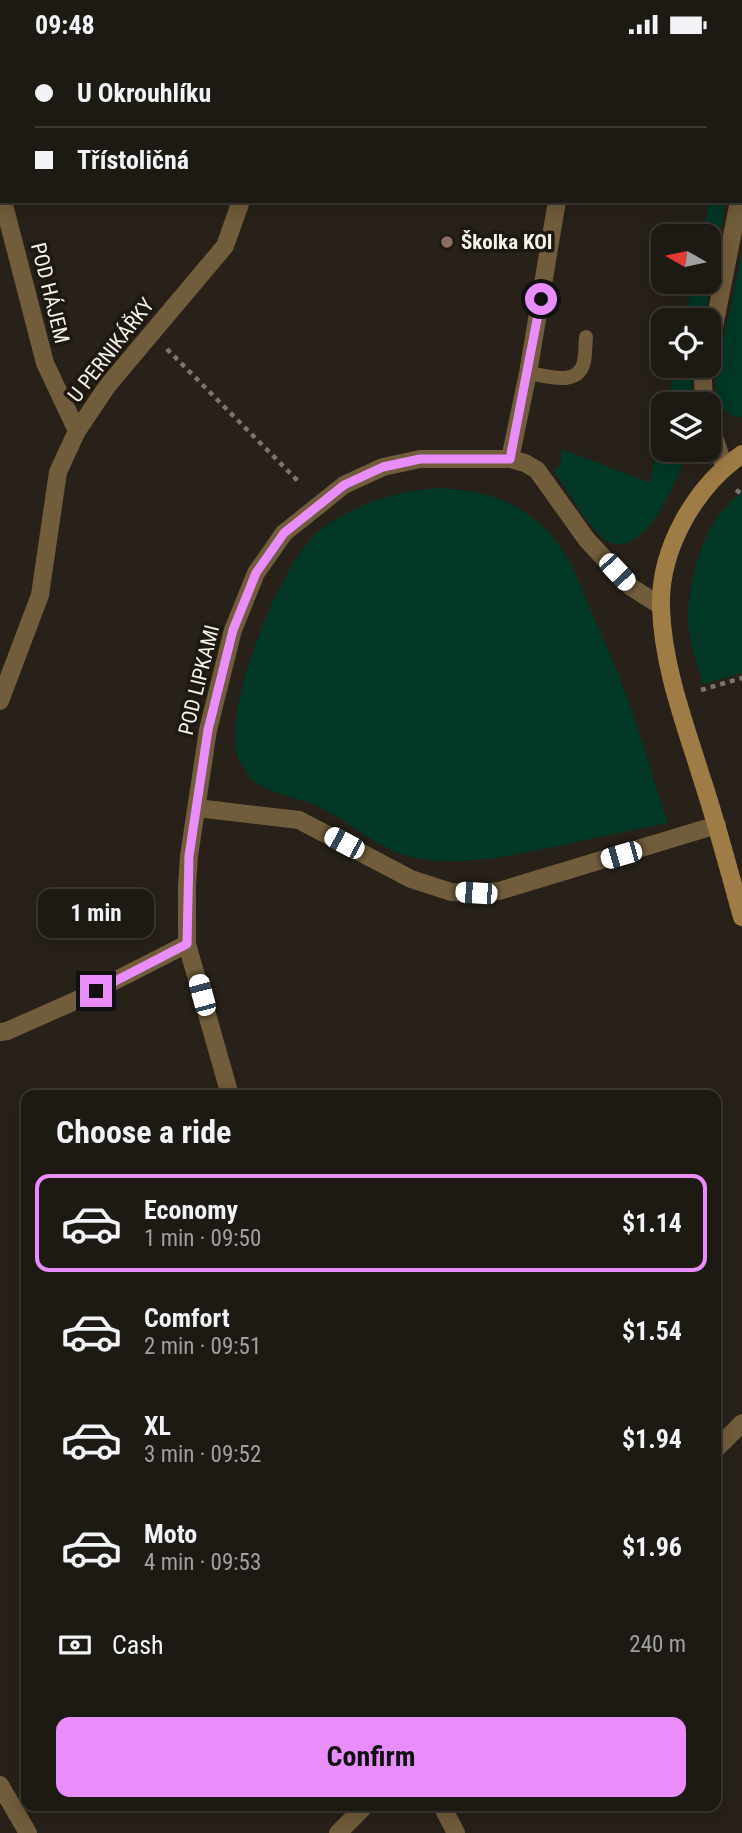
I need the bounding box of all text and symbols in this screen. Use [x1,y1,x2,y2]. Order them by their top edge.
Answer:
text: 09:48 [35,10,95,40]
text: U Okrouhlíku [77,78,211,108]
text: Třístoličná [77,145,189,175]
north arrow [651,224,721,294]
map controls [651,224,721,462]
place label: Školka KOI [461,230,553,254]
marker: Školka KOI [439,234,455,250]
street label: POD HÁJEM [26,240,74,346]
route start [525,283,557,315]
street label: U PERNIKÁŘKY [63,293,159,407]
button: locate [651,308,721,378]
button: layers [651,392,721,462]
car [595,549,640,595]
street label: POD LIPKAMI [174,622,224,738]
car [321,824,368,862]
car [598,839,645,871]
car [455,881,498,905]
callout: 1 min [38,890,154,939]
text: 1 min [70,900,122,927]
car [187,972,218,1018]
route end [80,975,112,1007]
text: Choose a ride [56,1113,231,1151]
icon: car [60,1192,123,1255]
text: Economy [144,1195,238,1225]
text: $1.14 [622,1208,682,1238]
text: 1 min · 09:50 [144,1225,261,1252]
icon: car [60,1300,123,1363]
text: Comfort [144,1303,230,1333]
text: $1.54 [622,1316,682,1346]
text: 2 min · 09:51 [144,1333,261,1360]
icon: car [60,1408,123,1471]
text: XL [144,1411,171,1441]
text: $1.94 [622,1424,682,1454]
text: 3 min · 09:52 [144,1441,261,1468]
icon: car [60,1516,123,1579]
text: Moto [144,1519,197,1549]
text: $1.96 [622,1532,682,1562]
text: 4 min · 09:53 [144,1549,261,1576]
icon: cash [56,1626,94,1664]
text: Cash [112,1630,164,1660]
text: 240 m [629,1631,686,1658]
button: Confirm [56,1717,686,1797]

